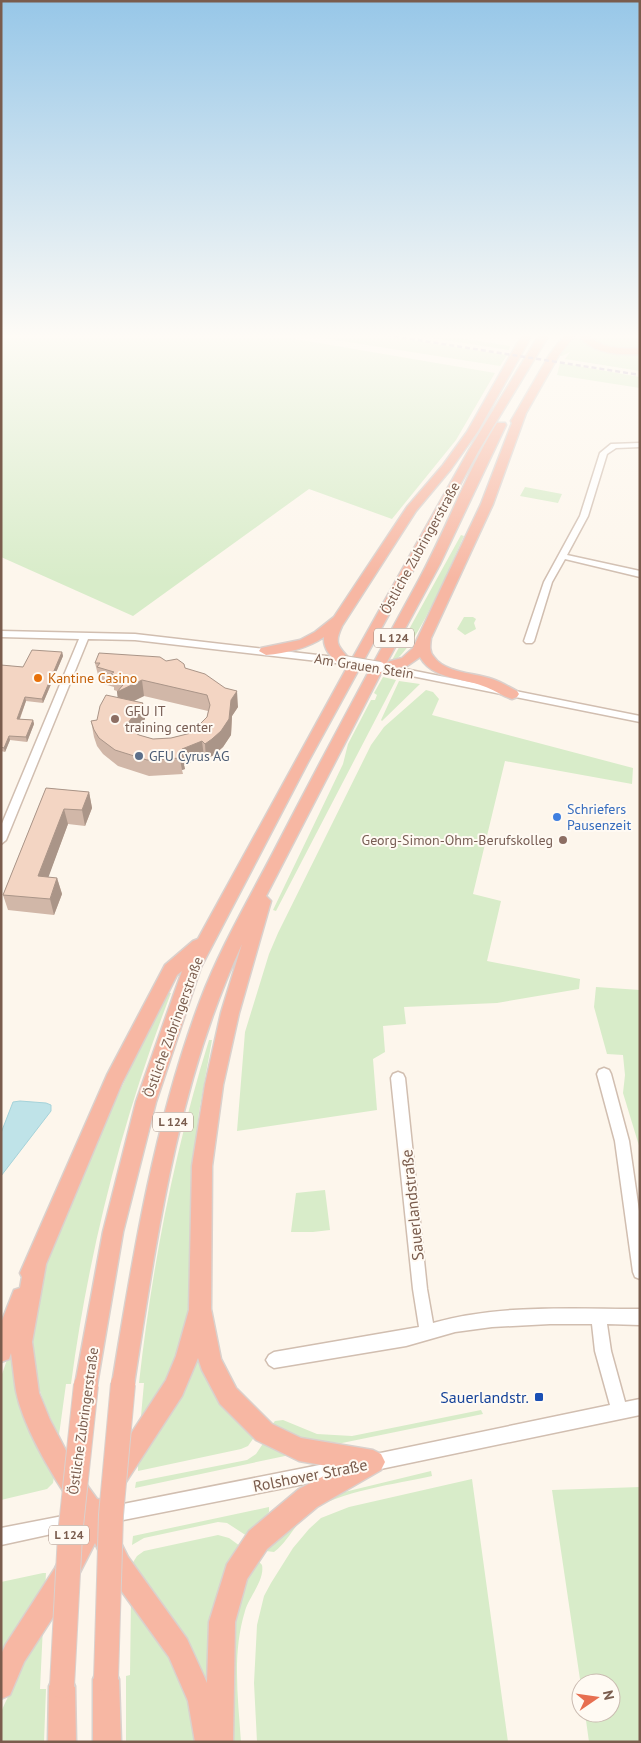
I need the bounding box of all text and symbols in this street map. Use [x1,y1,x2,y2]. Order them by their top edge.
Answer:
street label: Östliche Zubringerstraße [376,479,464,617]
road number: L 124 [374,628,414,648]
street label: Am Grauen Stein [313,649,415,683]
place label: Kantine Casino [48,669,137,687]
marker: Kantine Casino [32,672,44,684]
place label: GFU IT training center [125,702,213,736]
marker: GFU IT training center [109,713,121,725]
place label: GFU Cyrus AG [149,747,230,765]
marker: GFU Cyrus AG [133,750,145,762]
place label: Schriefers Pausenzeit [567,800,631,834]
marker: Schriefers Pausenzeit [551,811,563,823]
place label: Georg-Simon-Ohm-Berufskolleg [362,831,553,849]
marker: Georg-Simon-Ohm-Berufskolleg [557,834,569,846]
street label: Östliche Zubringerstraße [139,954,207,1100]
road number: L 124 [153,1112,193,1132]
street label: Sauerlandstraße [396,1148,428,1262]
street label: Östliche Zubringerstraße [64,1346,102,1496]
place label: Sauerlandstr. [440,1387,529,1407]
marker: Sauerlandstr. [533,1391,545,1403]
street label: Rolshover Straße [251,1454,369,1496]
road number: L 124 [49,1526,89,1544]
north arrow [571,1673,621,1723]
text: N [599,1689,618,1702]

